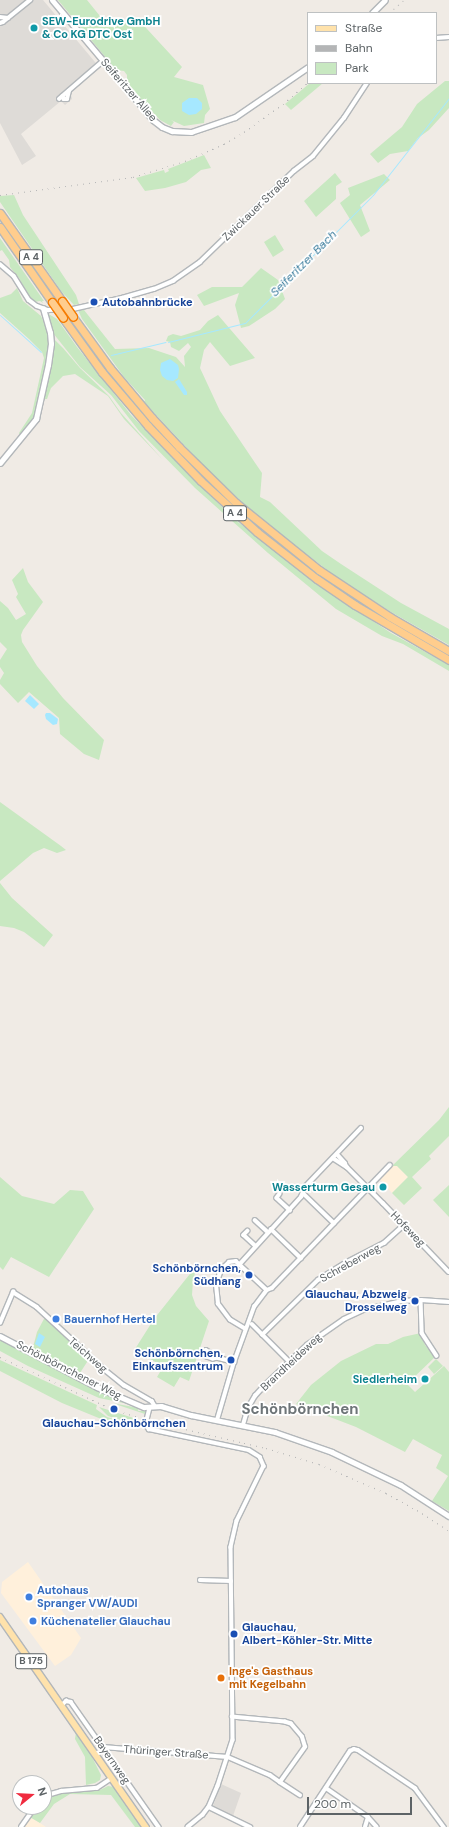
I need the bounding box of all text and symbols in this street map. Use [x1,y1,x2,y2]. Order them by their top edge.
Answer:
legend [307,12,437,84]
place label: SEW-Eurodrive GmbH & Co KG DTC Ost [42,15,160,41]
text: Straße [345,20,382,36]
marker: SEW-Eurodrive GmbH & Co KG DTC Ost [29,23,39,33]
text: Bahn [345,40,373,56]
street label: Seiferitzer Allee [98,56,160,124]
text: Park [345,60,369,76]
street label: Zwickauer Straße [220,173,292,243]
water label: Seiferitzer Bach [268,228,340,300]
road number: A 4 [19,249,43,265]
place label: Autobahnbrücke [102,295,193,309]
marker: Autobahnbrücke [89,297,99,307]
road number: A 4 [223,505,247,521]
place label: Wasserturm Gesau [272,1180,375,1194]
marker: Wasserturm Gesau [378,1182,388,1192]
street label: Hofeweg [388,1209,428,1249]
street label: Schreberweg [318,1241,382,1285]
place label: Schönbörnchen, Südhang [153,1262,241,1288]
marker: Schönbörnchen, Südhang [244,1270,254,1280]
place label: Glauchau, Abzweig Drosselweg [305,1288,407,1314]
marker: Glauchau, Abzweig Drosselweg [410,1296,420,1306]
place label: Bauernhof Hertel [64,1312,155,1326]
marker: Bauernhof Hertel [51,1314,61,1324]
street label: Brandheideweg [258,1330,324,1394]
street label: Teichweg [66,1335,110,1375]
street label: Schönbörnchener Weg [14,1338,124,1402]
place label: Schönbörnchen, Einkaufszentrum [132,1347,223,1373]
marker: Schönbörnchen, Einkaufszentrum [226,1355,236,1365]
place label: Siedlerheim [353,1372,417,1386]
marker: Siedlerheim [420,1374,430,1384]
district label: Schönbörnchen [242,1401,358,1419]
marker: Glauchau-Schönbörnchen [108,1403,120,1415]
place label: Glauchau-Schönbörnchen [42,1416,186,1430]
place label: Autohaus Spranger VW/AUDI [37,1584,137,1610]
marker: Autohaus Spranger VW/AUDI [24,1592,34,1602]
place label: Küchenatelier Glauchau [41,1614,170,1628]
marker: Küchenatelier Glauchau [28,1616,38,1626]
place label: Glauchau, Albert-Köhler-Str. Mitte [242,1621,372,1647]
marker: Glauchau, Albert-Köhler-Str. Mitte [229,1629,239,1639]
road number: B 175 [15,1653,47,1669]
place label: Inge's Gasthaus mit Kegelbahn [229,1665,313,1691]
marker: Inge's Gasthaus mit Kegelbahn [216,1673,226,1683]
street label: Bayernweg [91,1734,133,1786]
street label: Thüringer Straße [123,1742,209,1762]
north arrow [12,1775,52,1815]
text: N [35,1786,50,1798]
scale bar [309,1789,414,1815]
text: 200 m [314,1796,351,1812]

